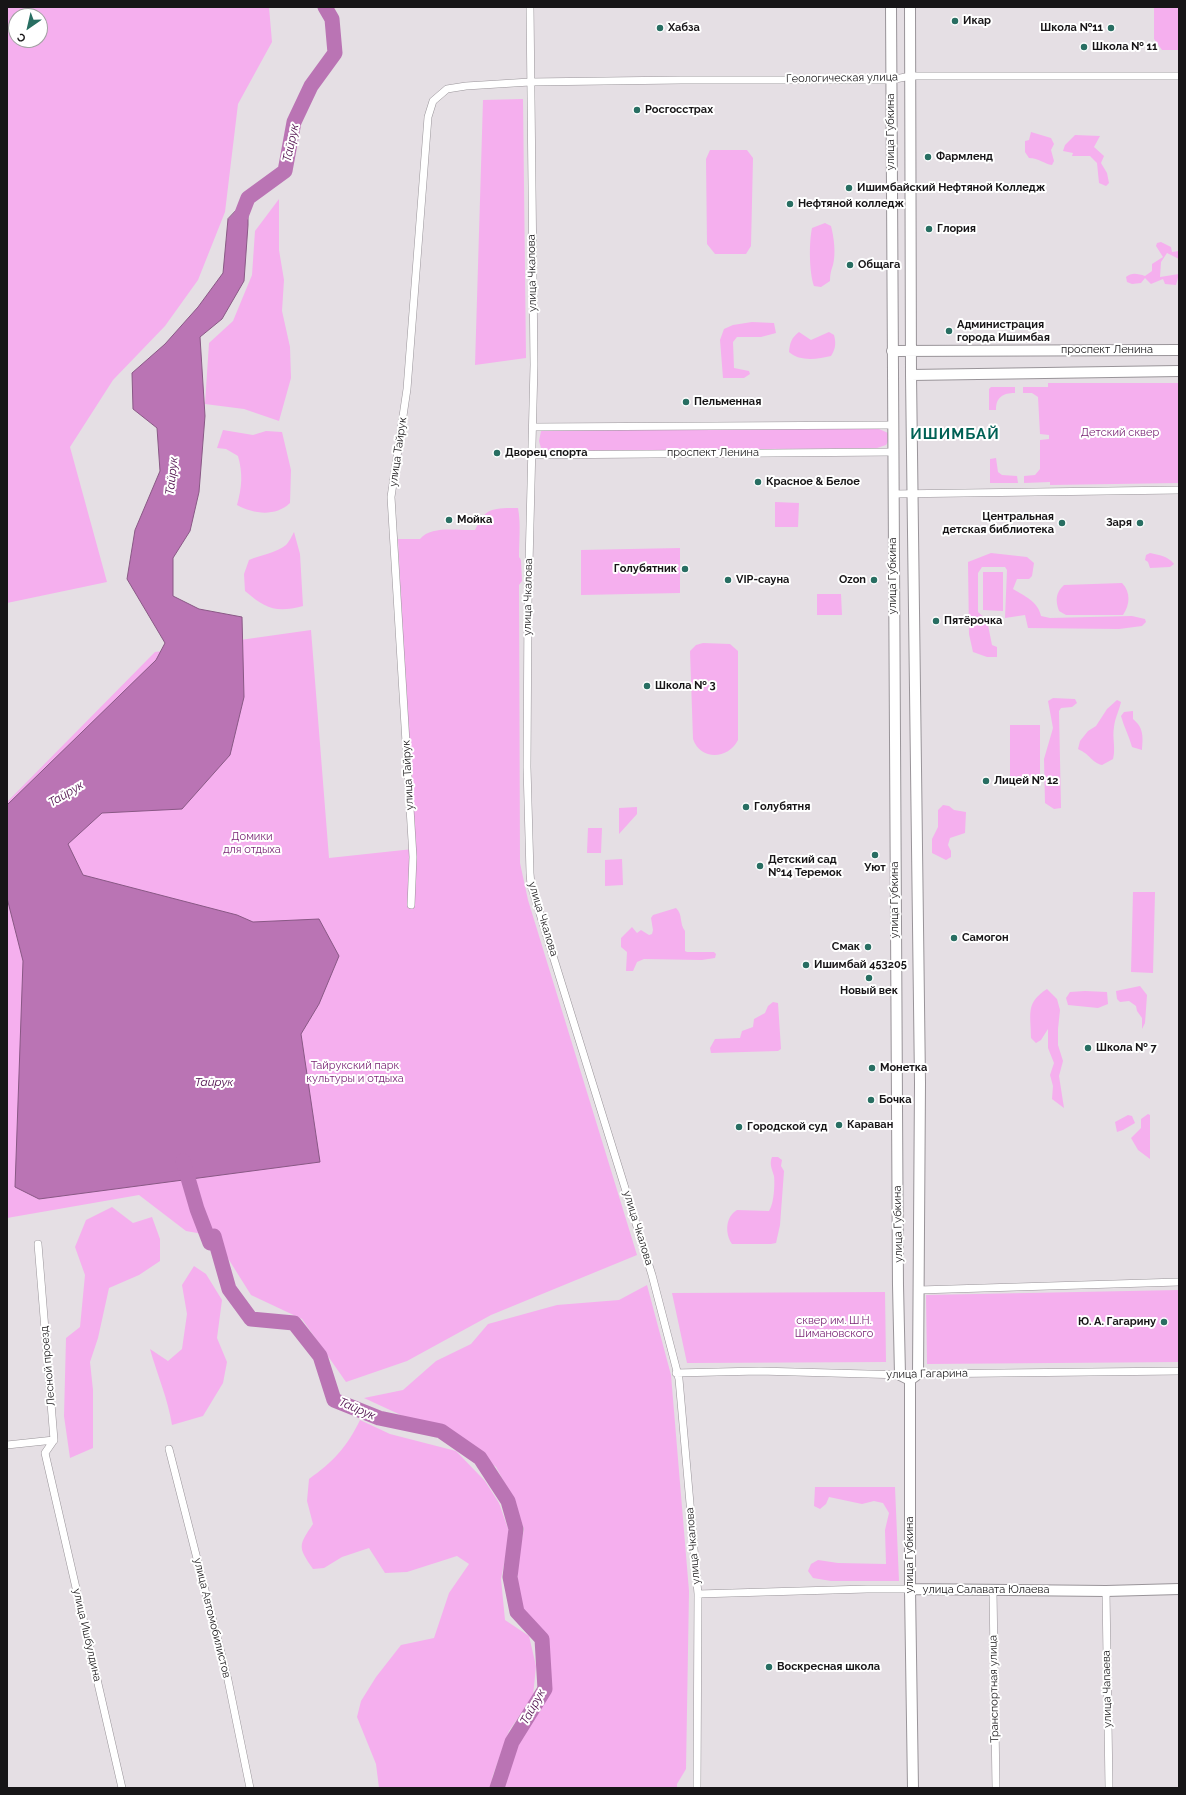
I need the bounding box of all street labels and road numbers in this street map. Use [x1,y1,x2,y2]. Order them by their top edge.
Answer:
street label: Геологическая улица [786,70,898,86]
street label: улица Губкина [884,94,898,170]
street label: улица Чкалова [525,234,539,312]
street label: проспект Ленина [1061,343,1153,357]
street label: улица Тайрук [387,416,409,488]
street label: проспект Ленина [667,446,759,460]
street label: улица Губкина [886,538,900,614]
street label: улица Чкалова [521,558,535,636]
street label: улица Тайрук [400,740,416,810]
street label: улица Губкина [888,862,902,938]
street label: улица Чкалова [525,880,561,958]
street label: улица Губкина [891,1185,905,1263]
street label: улица Чкалова [620,1189,656,1267]
street label: Лесной проезд [38,1325,58,1407]
street label: улица Гагарина [886,1367,968,1381]
street label: улица Чкалова [683,1507,703,1585]
street label: улица Губкина [903,1517,917,1593]
street label: улица Автомобилистов [191,1557,233,1679]
street label: улица Салавата Юлаева [923,1583,1049,1597]
street label: улица Ишбулдина [70,1587,104,1683]
street label: Транспортная улица [986,1635,1002,1743]
street label: улица Чапаева [1100,1650,1114,1728]

